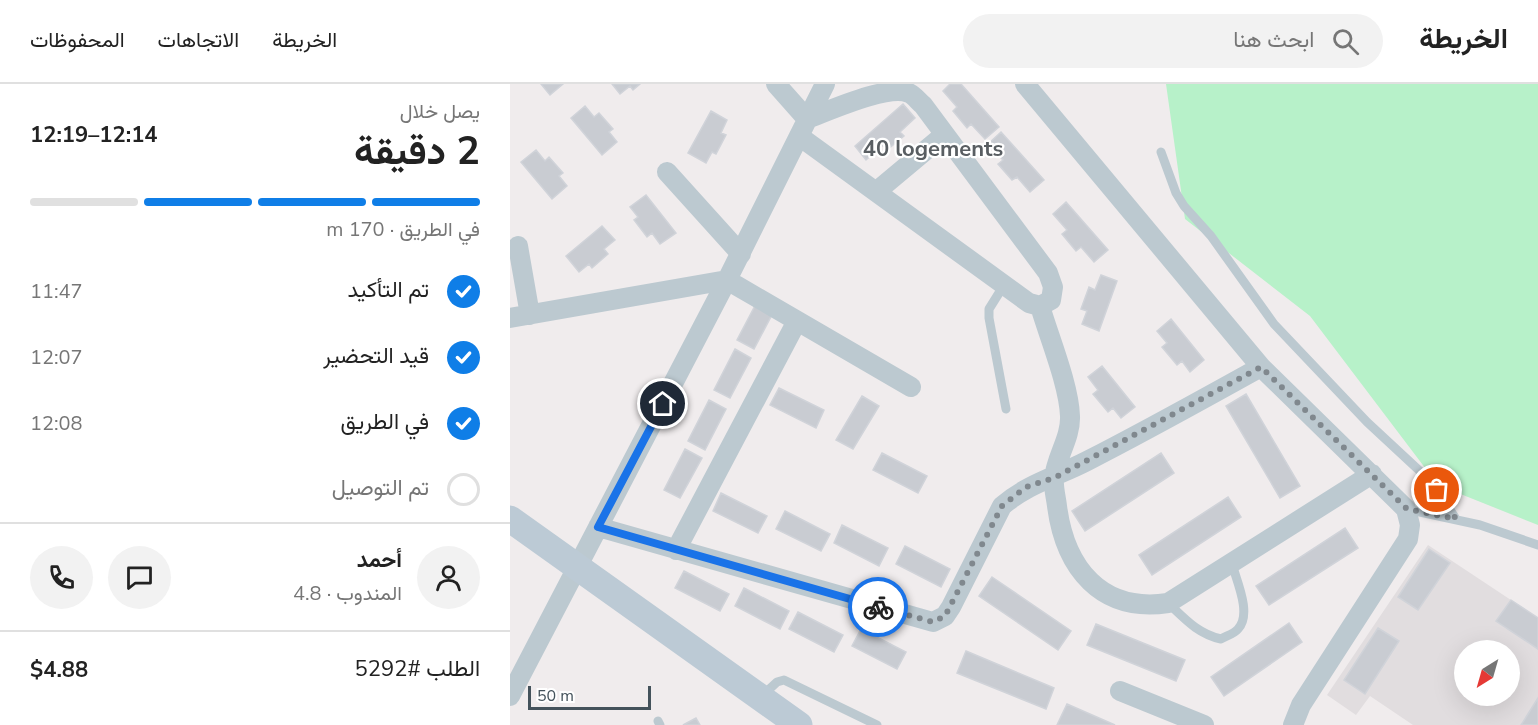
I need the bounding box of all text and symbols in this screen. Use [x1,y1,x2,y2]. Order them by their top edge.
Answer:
search box [963,14,1383,68]
text: الخريطة [1419,20,1508,58]
text: ابحث هنا [1233,25,1314,55]
icon: search [1329,25,1362,58]
text: المحفوظات [30,26,125,54]
text: الاتجاهات [158,26,239,54]
text: الخريطة [272,26,337,54]
text: يصل خلال [400,98,480,125]
text: 12:14–12:19 [30,120,158,150]
text: 2 دقيقة [354,125,480,178]
district label: 40 logements [863,134,1003,164]
text: في الطريق · 170 m [326,216,480,243]
text: تم التأكيد [348,275,429,305]
icon: check [447,275,480,308]
text: 11:47 [30,278,83,305]
text: قيد التحضير [323,341,429,371]
icon: check [447,341,480,374]
text: 12:07 [30,344,83,371]
pin [637,378,688,429]
icon: home [646,387,679,420]
text: في الطريق [340,407,429,437]
icon: check [447,407,480,440]
text: 12:08 [30,410,83,437]
pin [1411,464,1462,515]
text: تم التوصيل [332,473,429,503]
icon: bag [1420,473,1453,506]
text: أحمد [357,545,402,575]
button: phone [30,546,93,609]
button: chat [108,546,171,609]
button: person [417,546,480,609]
courier [848,577,908,637]
text: المندوب · 4.8 [293,580,402,607]
icon: bike [862,591,895,624]
north arrow [1454,640,1520,706]
map controls [1454,640,1520,706]
text: الطلب #5292 [355,654,480,684]
text: $4.88 [30,655,88,685]
scale bar [528,683,651,710]
text: 50 m [537,685,574,707]

